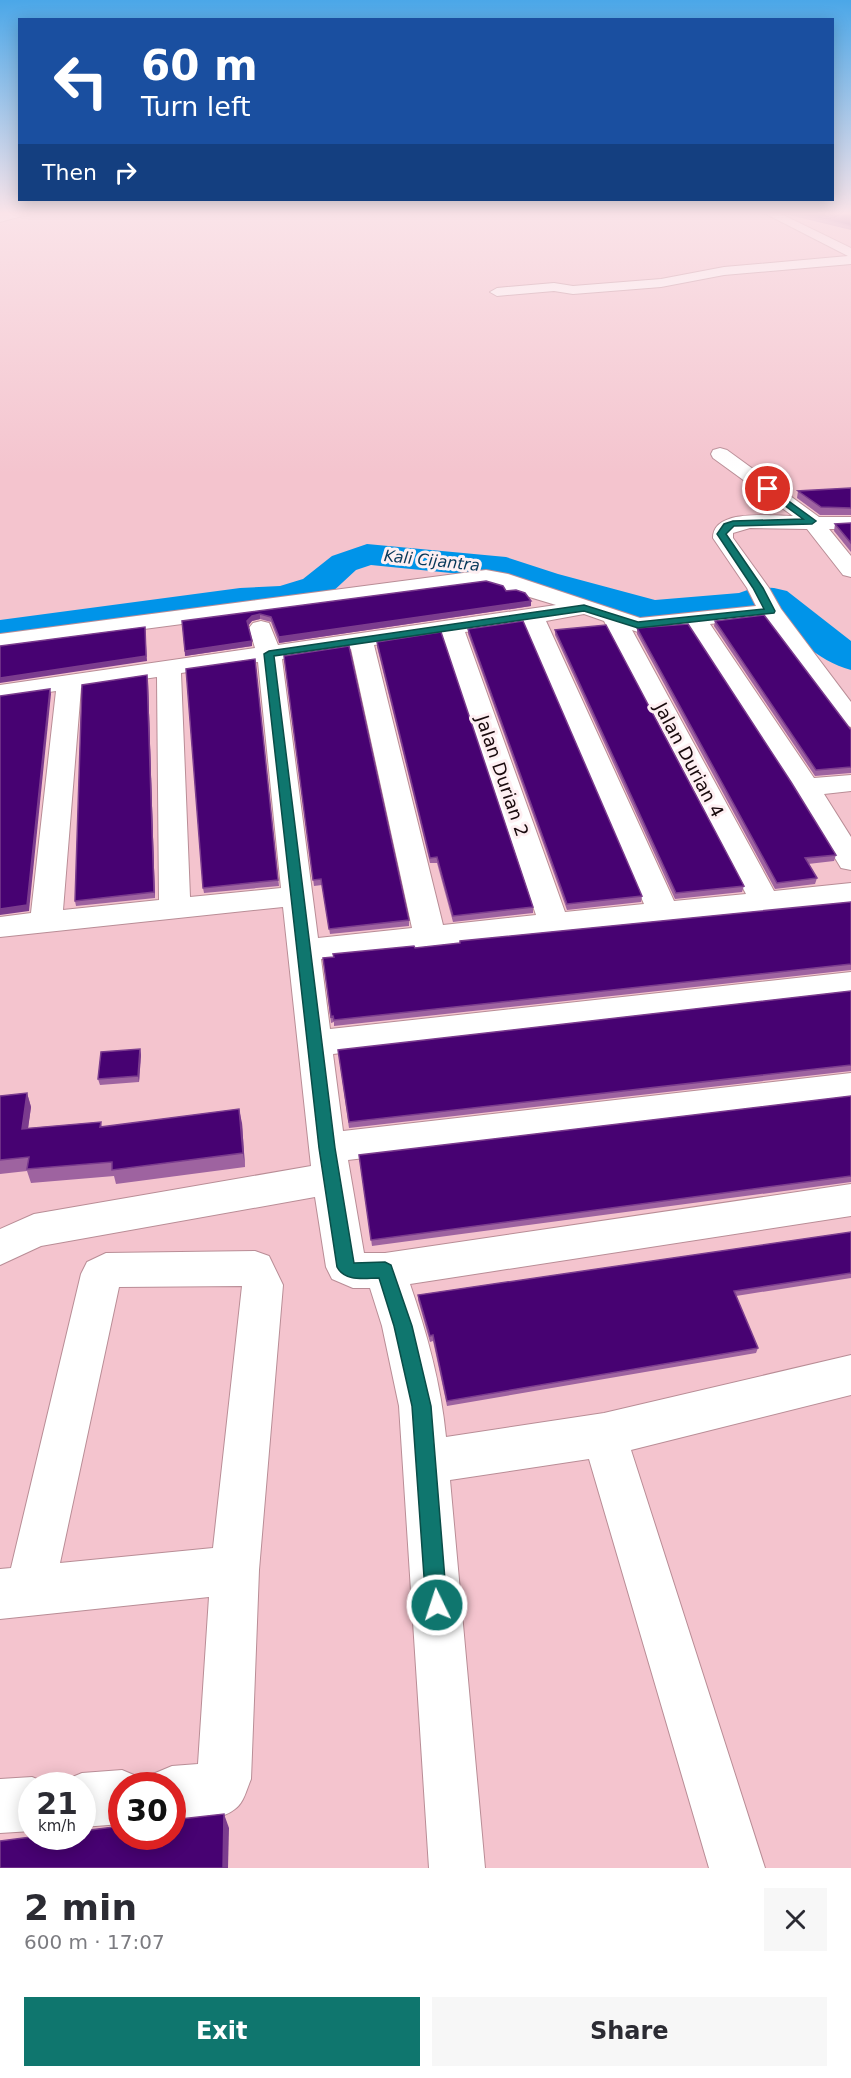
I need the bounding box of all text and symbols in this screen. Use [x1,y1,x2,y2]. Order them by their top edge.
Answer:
text: 60 m [141,41,258,90]
icon: left [42,42,120,120]
text: Turn left [141,91,251,122]
icon: right [109,156,142,189]
text: Then [42,160,97,185]
pin [742,463,793,514]
icon: arrive [751,472,784,505]
water label: Kali Cijantra [383,546,481,575]
street label: Jalan Durian 4 [650,698,728,821]
street label: Jalan Durian 2 [472,712,533,839]
position arrow [405,1573,469,1637]
speed limit sign: 30 [108,1772,186,1850]
text: 21 [36,1786,78,1821]
text: km/h [38,1817,76,1835]
text: 2 min [24,1887,137,1928]
button: close [764,1888,827,1951]
text: 600 m · 17:07 [24,1930,165,1954]
button: Exit [24,1997,420,2066]
button: Share [432,1997,827,2066]

